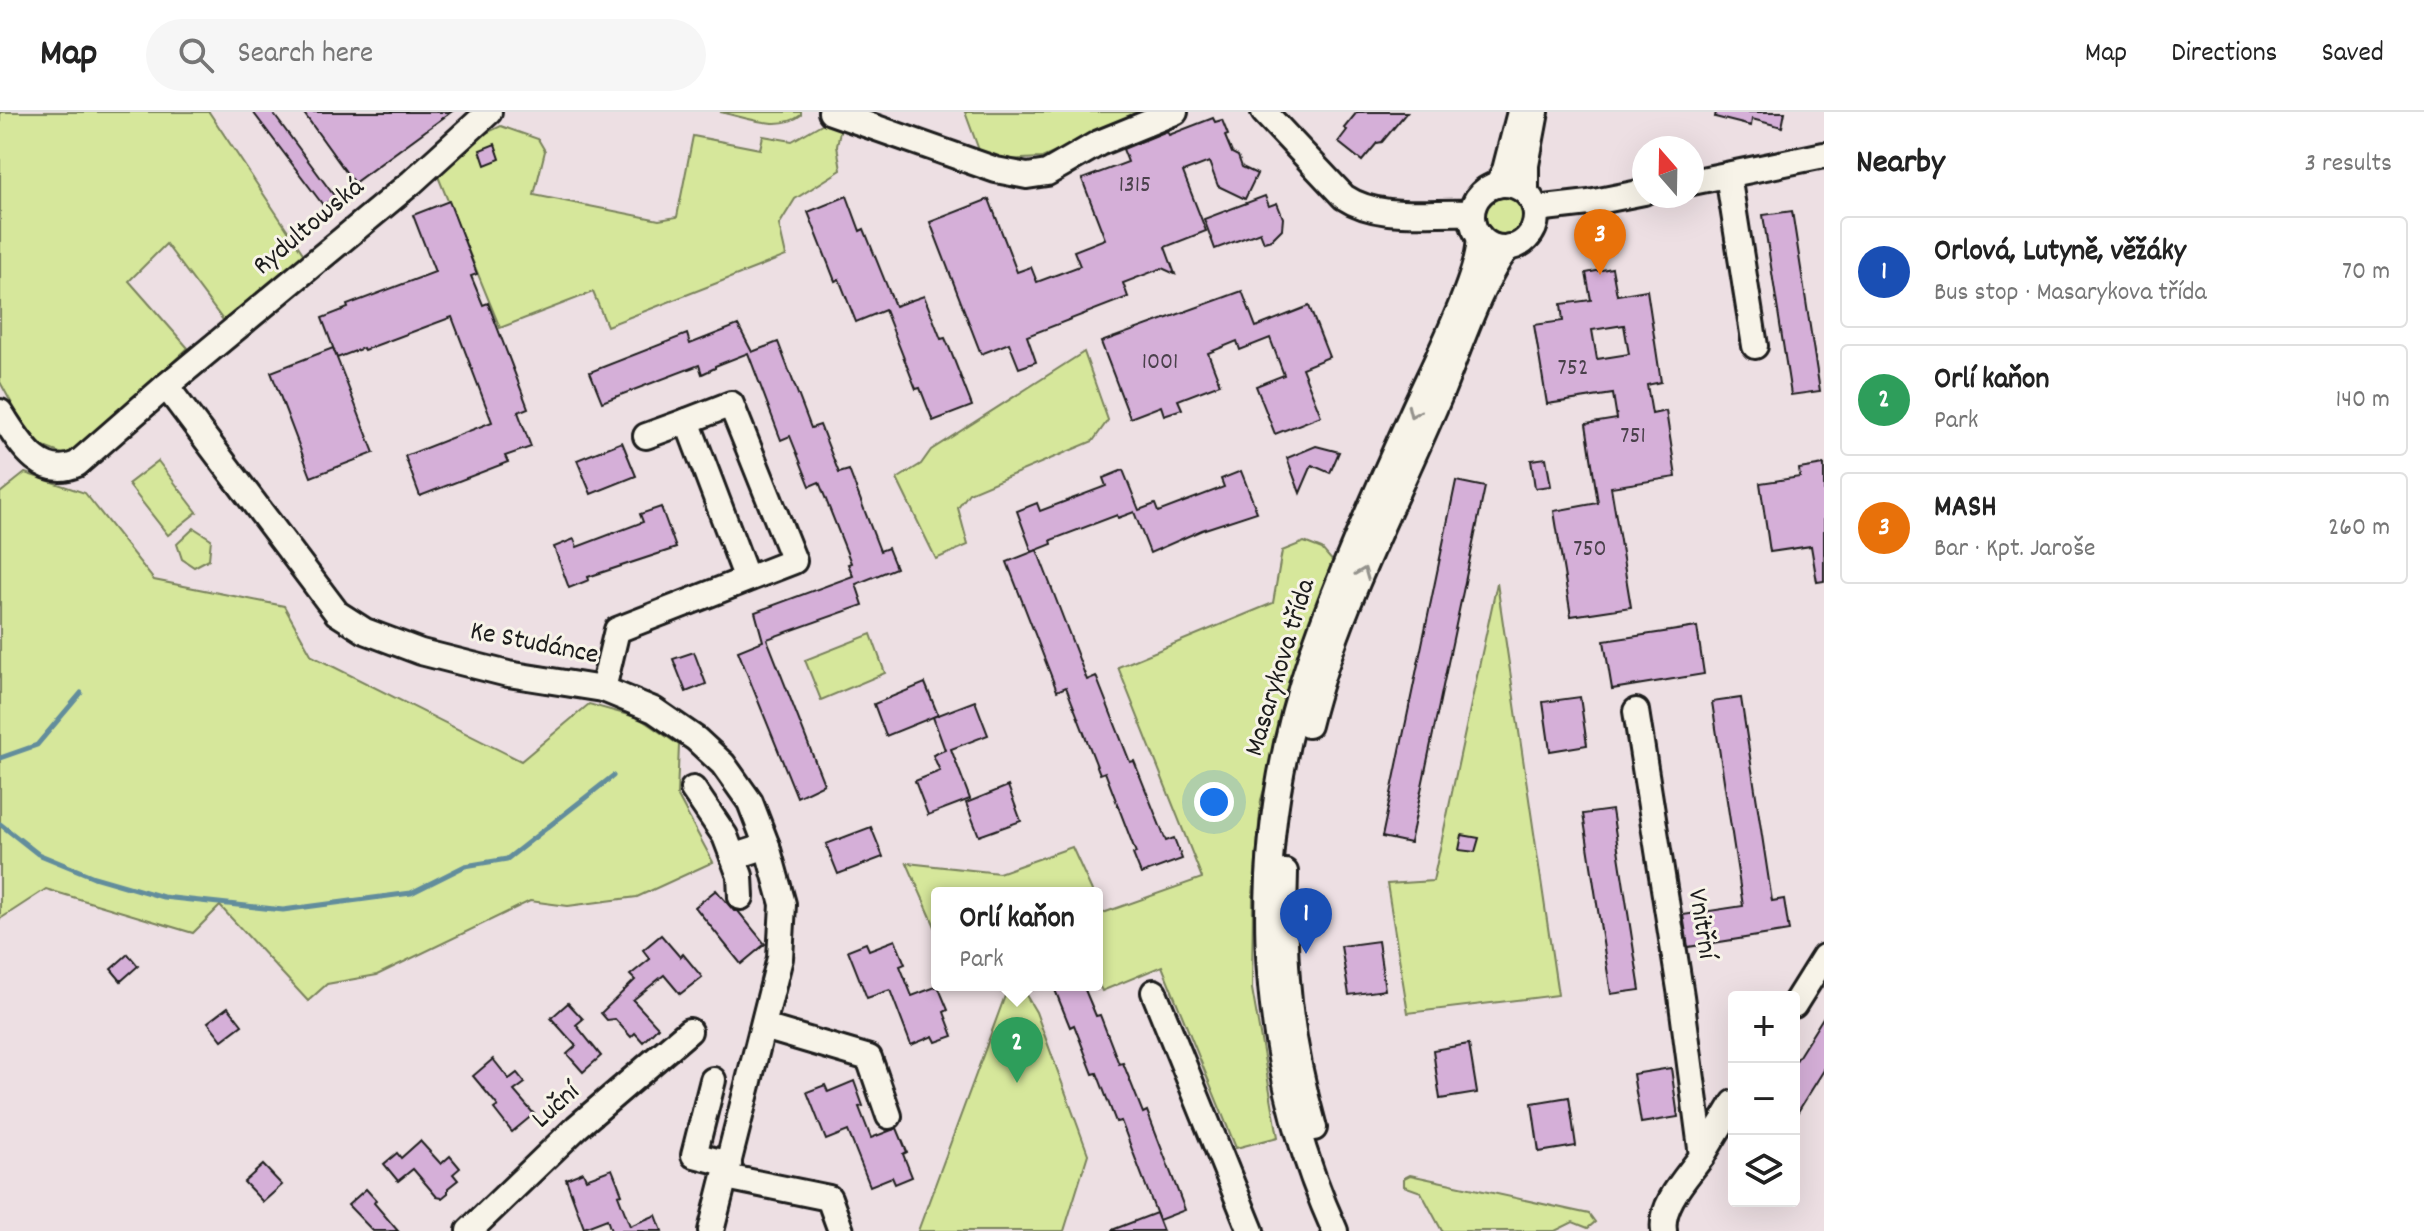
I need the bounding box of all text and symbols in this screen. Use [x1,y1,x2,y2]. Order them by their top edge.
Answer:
search box [146,19,706,91]
text: Map [40,28,98,83]
icon: search [174,33,218,77]
text: Search here [238,34,373,77]
text: Map [2085,35,2127,75]
text: Directions [2171,35,2277,75]
text: Saved [2321,35,2384,75]
north arrow [1632,136,1704,208]
text: Nearby [1856,140,1945,189]
text: 3 results [2305,146,2392,183]
street label: Rydultowská [245,169,375,287]
house number: 1315 [1119,169,1151,203]
pin: 3 [1574,209,1626,275]
text: Orlová, Lutyně, věžáky [1934,232,2186,275]
text: 1 [1881,254,1887,291]
text: 70 m [2342,254,2390,291]
text: Bus stop · Masarykova třída [1934,275,2207,312]
house number: 1001 [1142,346,1178,380]
house number: 752 [1558,352,1588,386]
text: Orlí kaňon [1934,360,2049,403]
text: 2 [1878,382,1890,419]
text: 140 m [2336,382,2390,419]
text: Park [1934,403,1978,440]
one-way arrow [1406,404,1422,418]
house number: 751 [1620,420,1646,454]
text: MASH [1934,488,1997,531]
text: 3 [1878,510,1890,547]
text: 260 m [2328,510,2390,547]
text: Bar · Kpt. Jaroše [1934,531,2095,568]
house number: 750 [1573,533,1607,567]
one-way arrow [1353,567,1370,581]
street label: Masarykova třída [1236,574,1328,762]
street label: Ke Studánce [466,613,602,677]
your location [1194,782,1234,822]
street label: Vnitřní [1675,886,1726,964]
popup [931,887,1103,991]
pin: 1 [1280,888,1332,954]
text: Orlí kaňon [959,899,1075,942]
text: Park [959,942,1004,979]
map controls [1728,991,1800,1207]
button: + [1728,991,1800,1063]
pin: 2 [991,1017,1043,1083]
button: − [1728,1063,1800,1135]
street label: Luční [524,1073,591,1140]
button: layers [1728,1135,1800,1207]

